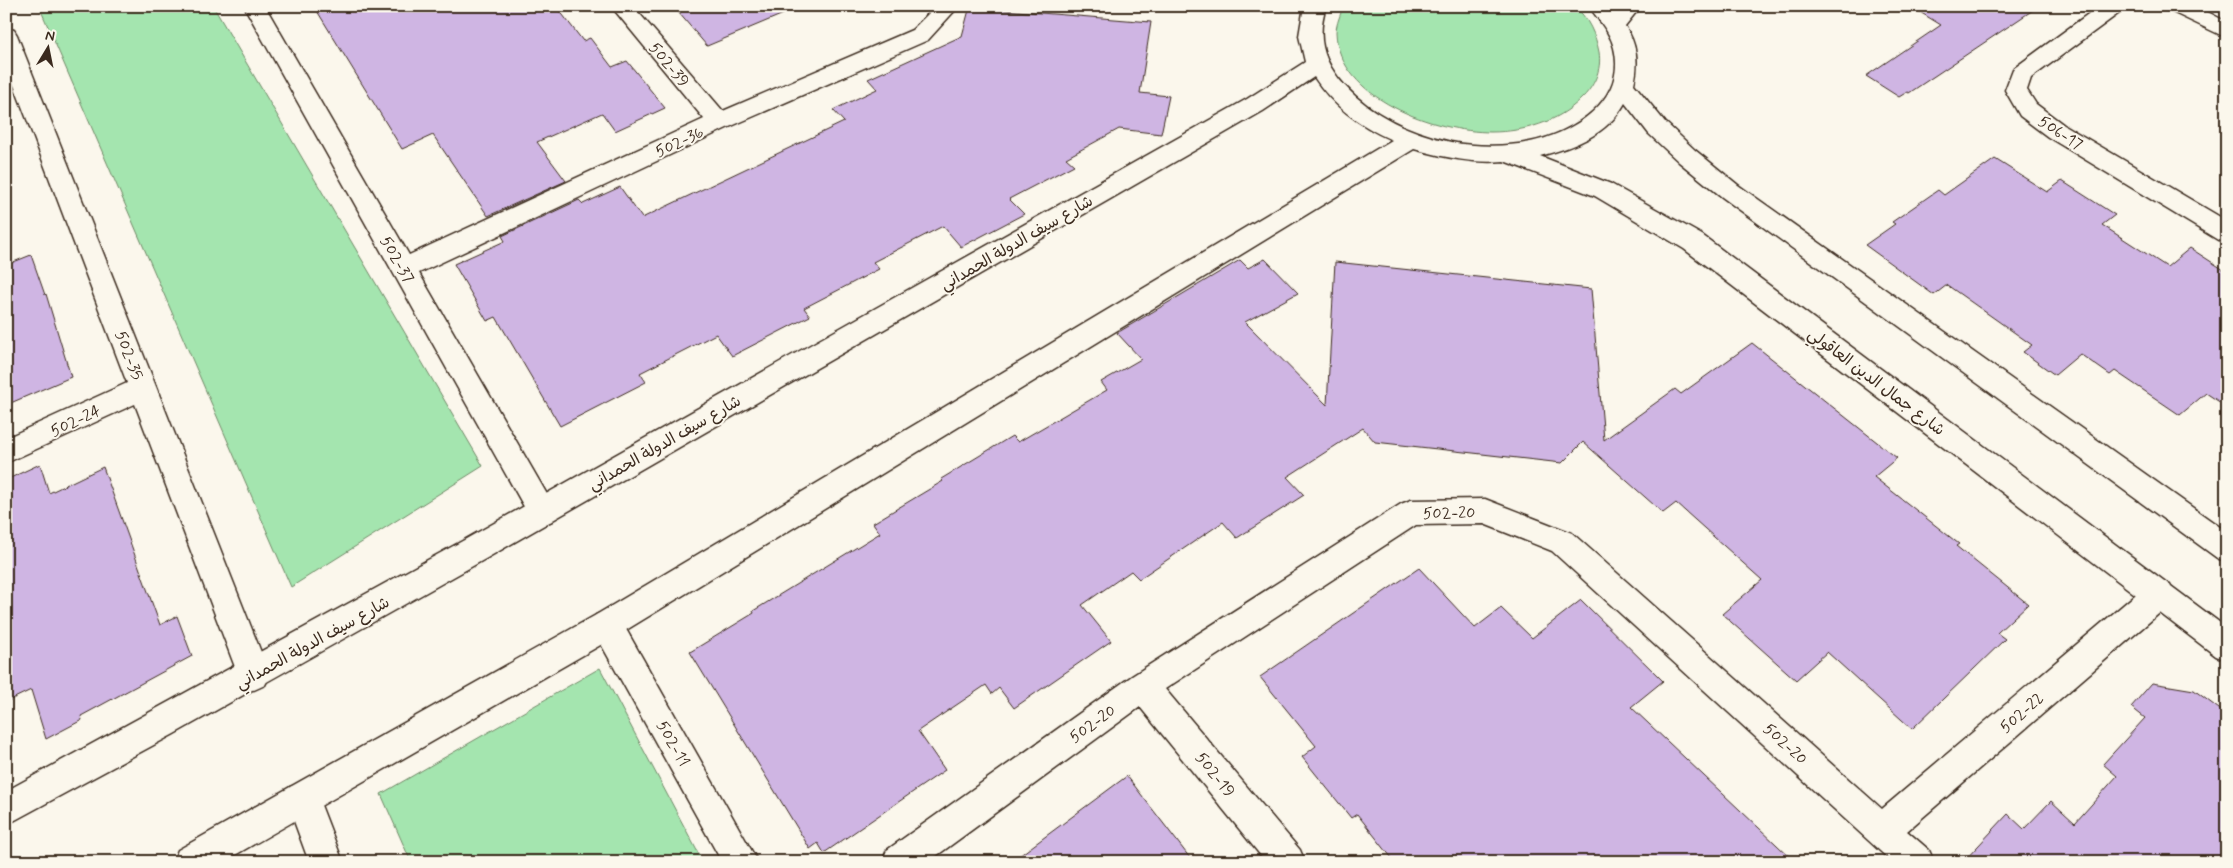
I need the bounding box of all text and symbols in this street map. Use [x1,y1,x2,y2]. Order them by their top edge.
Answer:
north arrow [22,22,72,72]
text: N [44,27,56,46]
street label: 502-39 [644,38,694,92]
street label: 506-17 [2034,111,2086,155]
street label: 502-36 [652,122,708,163]
street label: شارع سيف الدولة الحمداني [937,191,1098,298]
street label: 502-37 [375,233,418,287]
street label: شارع جمال الدين العاقولي [1802,324,1949,443]
street label: 502-35 [110,328,148,383]
street label: شارع سيف الدولة الحمداني [585,391,746,498]
street label: 502-24 [47,401,104,442]
street label: 502-20 [1423,503,1475,524]
street label: شارع سيف الدولة الحمداني [232,592,395,697]
street label: 502-22 [1996,688,2048,738]
street label: 502-20 [1065,700,1120,748]
street label: 502-11 [651,717,694,770]
street label: 502-20 [1758,719,1812,769]
street label: 502-19 [1190,748,1239,802]

